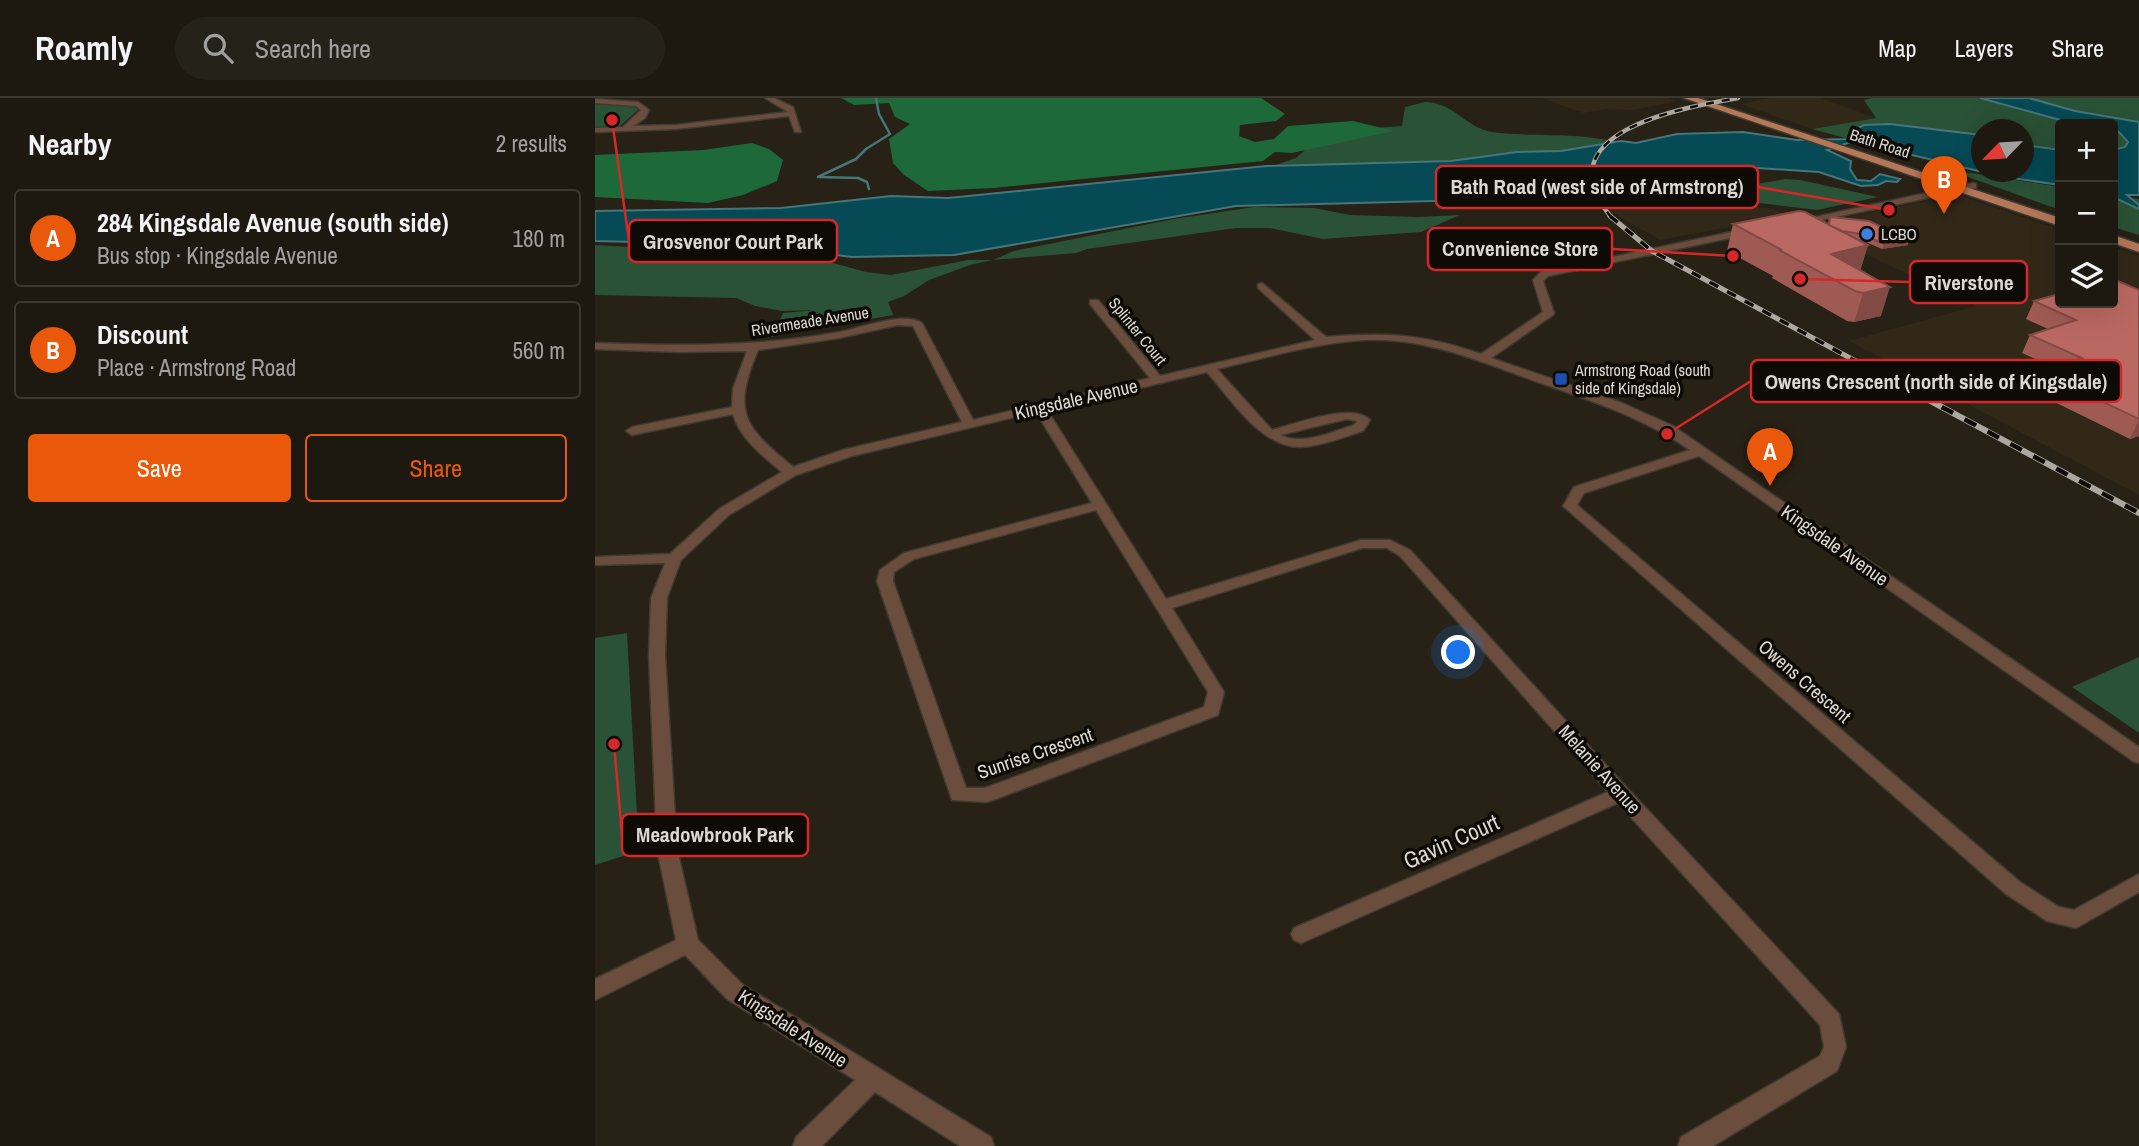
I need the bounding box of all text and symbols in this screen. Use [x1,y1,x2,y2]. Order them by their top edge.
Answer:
search box [175,17,665,80]
text: Roamly [35,26,133,70]
icon: search [199,29,237,67]
text: Search here [255,31,371,66]
text: Map [1878,32,1916,64]
text: Layers [1954,32,2013,64]
text: Share [2051,32,2104,64]
north arrow [1971,119,2034,182]
map controls [2055,119,2118,308]
button: + [2055,119,2118,182]
street label: Bath Road [1847,123,1913,163]
text: Nearby [28,124,111,164]
text: 2 results [496,128,567,159]
pin: B [1921,156,1967,214]
callout: Bath Road (west side of Armstrong) [1436,166,1758,208]
text: Bath Road (west side of Armstrong) [1450,172,1744,201]
button: − [2055,182,2118,245]
text: 284 Kingsdale Avenue (south side) [97,205,449,240]
callout: Grosvenor Court Park [629,220,837,262]
text: A [46,223,60,254]
text: 180 m [513,223,565,254]
place label: LCBO [1881,223,1917,245]
marker: LCBO [1859,226,1875,242]
text: Grosvenor Court Park [643,227,823,256]
callout: Convenience Store [1428,228,1612,270]
text: Convenience Store [1442,234,1598,263]
text: Bus stop · Kingsdale Avenue [97,240,338,271]
button: layers [2055,245,2118,308]
callout: Riverstone [1910,261,2027,303]
text: Riverstone [1925,268,2014,297]
street label: Splinter Court [1104,293,1172,370]
street label: Rivermeade Avenue [750,301,870,341]
text: Discount [97,317,188,352]
text: B [46,335,60,366]
text: 560 m [513,335,565,366]
text: Place · Armstrong Road [97,352,296,383]
place label: Armstrong Road (south side of Kingsdale) [1574,359,1711,399]
callout: Owens Crescent (north side of Kingsdale) [1751,360,2121,402]
text: Owens Crescent (north side of Kingsdale) [1765,367,2108,396]
marker: Armstrong Road (south side of Kingsdale) [1553,371,1569,387]
street label: Kingsdale Avenue [1012,372,1140,426]
pin: A [1747,428,1793,486]
button: Save [28,434,291,502]
button: Share [305,434,567,502]
street label: Kingsdale Avenue [1776,498,1894,592]
street label: Owens Crescent [1753,633,1857,729]
your location [1441,635,1475,669]
street label: Melanie Avenue [1553,719,1647,819]
street label: Sunrise Crescent [974,721,1097,785]
street label: Gavin Court [1398,806,1504,876]
callout: Meadowbrook Park [622,814,808,856]
text: Meadowbrook Park [636,820,794,849]
street label: Kingsdale Avenue [733,983,853,1073]

